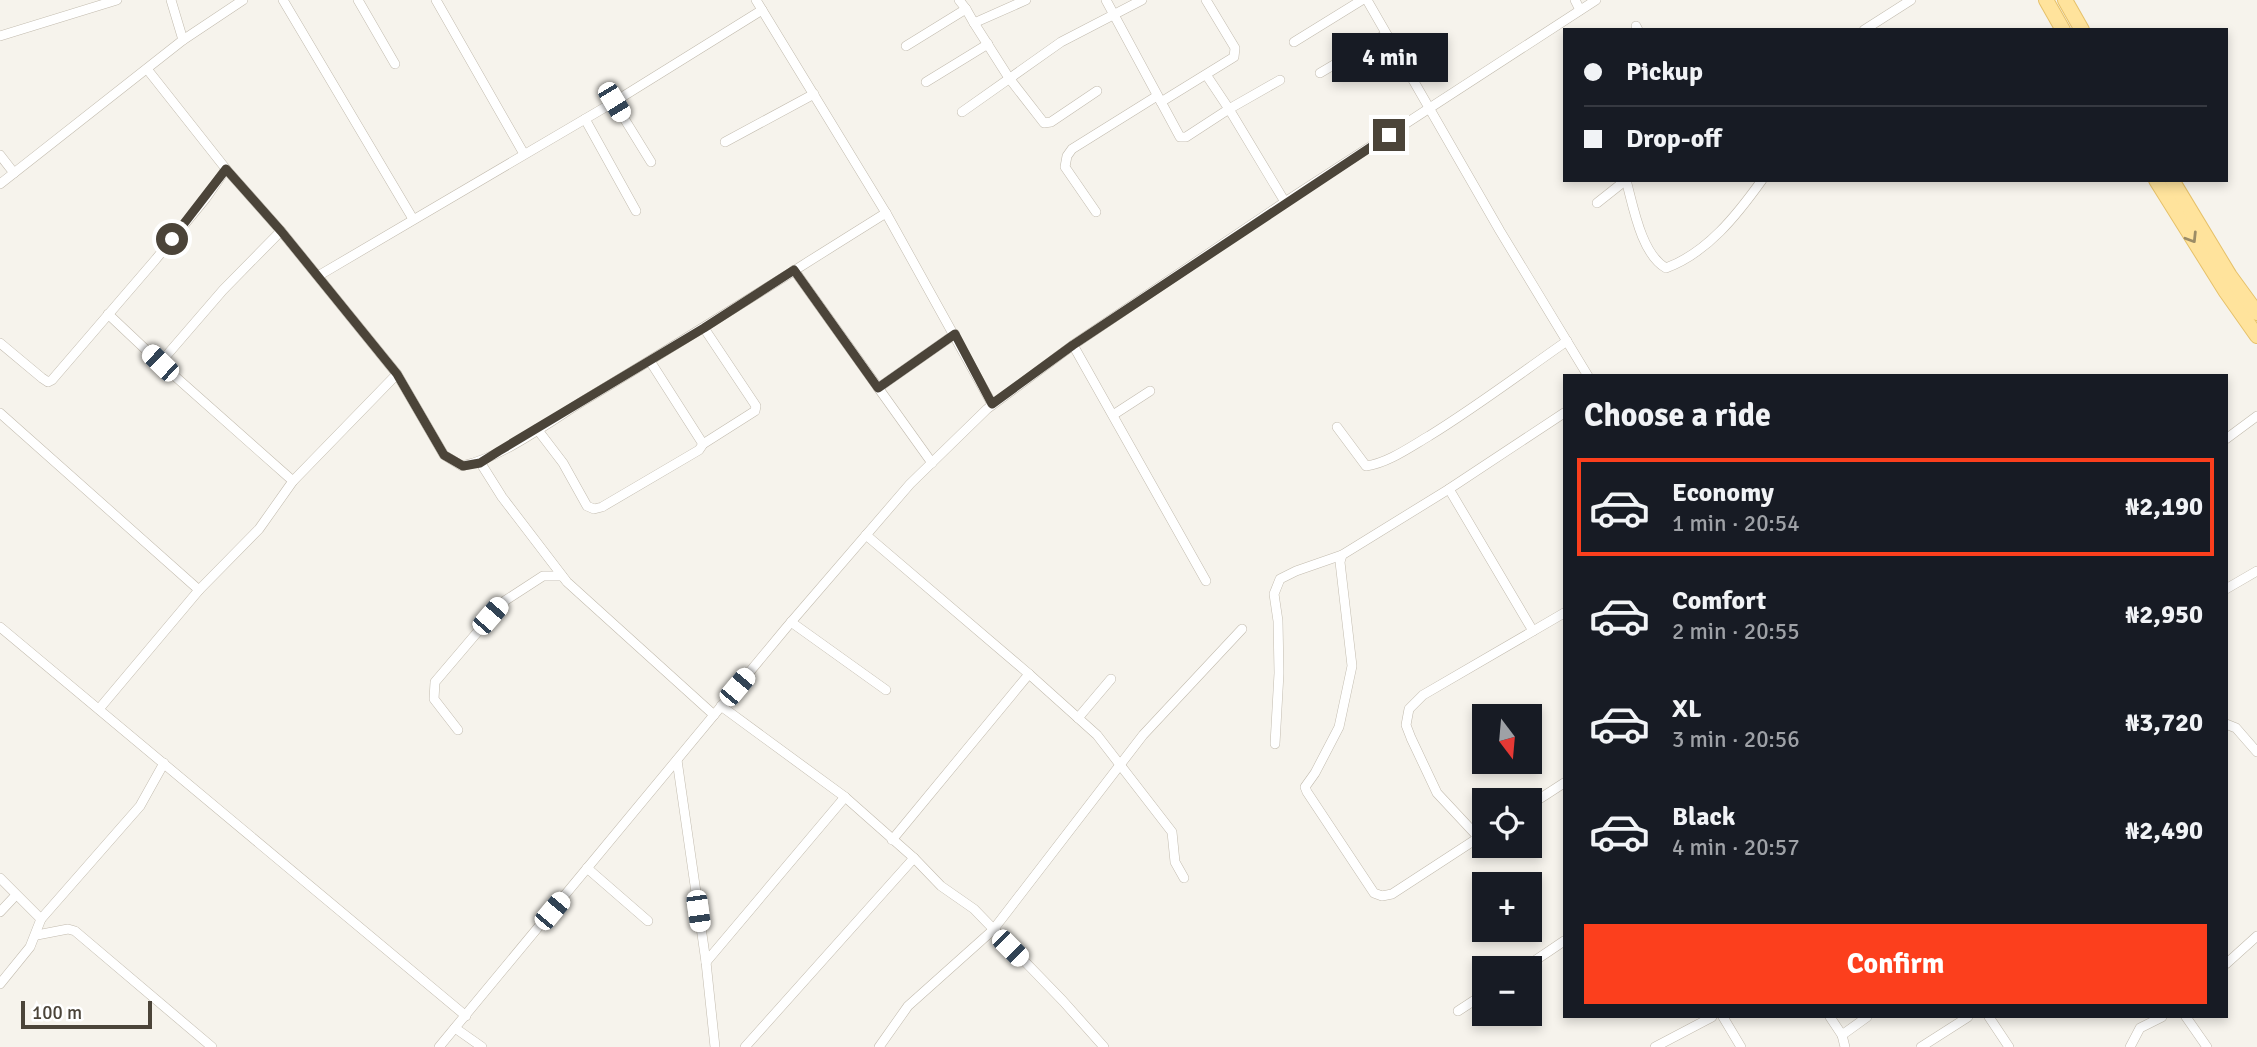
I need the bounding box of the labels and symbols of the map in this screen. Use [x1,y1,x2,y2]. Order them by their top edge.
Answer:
callout: 4 min [1331,33,1447,82]
car [595,79,634,125]
route end [1373,119,1405,151]
route start [156,223,188,255]
one-way arrow [2184,231,2197,244]
car [138,341,183,385]
car [469,593,512,639]
car [716,664,759,710]
north arrow [1472,704,1542,774]
car [531,888,574,934]
car [685,889,712,933]
car [988,926,1033,970]
scale bar [21,998,152,1030]

